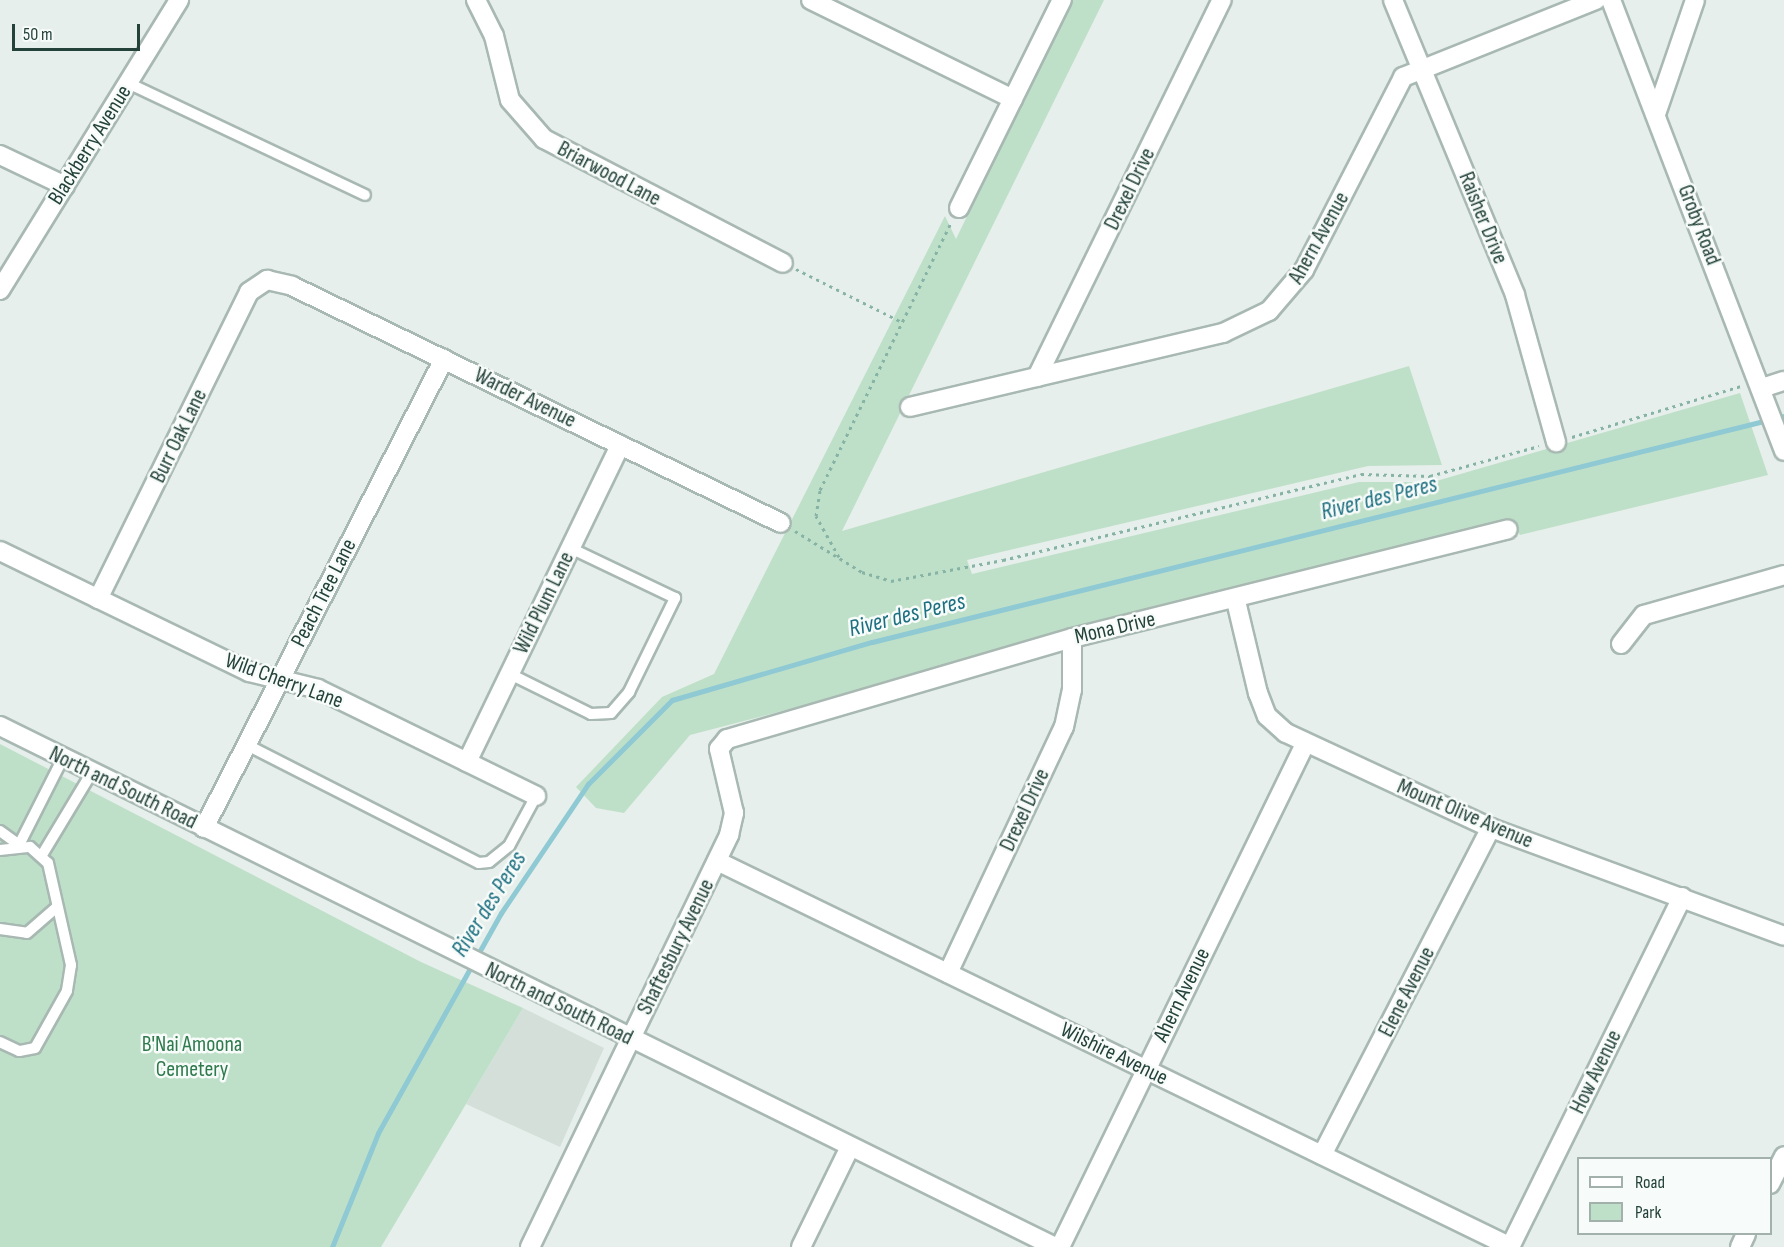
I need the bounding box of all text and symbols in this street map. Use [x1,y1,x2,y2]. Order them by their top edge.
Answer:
scale bar [15,12,142,50]
text: 50 m [23,24,53,45]
street label: Blackberry Avenue [43,80,137,210]
street label: Briarwood Lane [553,136,665,212]
street label: Drexel Drive [1099,144,1161,234]
street label: Raisher Drive [1453,168,1513,268]
street label: Groby Road [1672,181,1726,269]
street label: Ahern Avenue [1283,187,1355,289]
street label: Warder Avenue [470,362,580,434]
street label: Burr Oak Lane [145,385,213,487]
water label: River des Peres [1318,470,1440,526]
street label: Peach Tree Lane [286,535,362,651]
street label: Wild Plum Lane [508,548,580,658]
water label: River des Peres [846,587,968,643]
street label: Mona Drive [1072,606,1158,650]
street label: Wild Cherry Lane [221,647,347,715]
street label: North and South Road [45,741,201,835]
street label: Drexel Drive [994,764,1056,856]
street label: Mount Olive Avenue [1393,773,1537,855]
water label: River des Peres [445,846,533,962]
street label: Shaftesbury Avenue [632,875,720,1019]
street label: Elene Avenue [1373,943,1441,1041]
street label: Ahern Avenue [1148,944,1216,1046]
street label: North and South Road [481,957,637,1051]
street label: Wilshire Avenue [1056,1017,1172,1091]
street label: How Avenue [1564,1026,1628,1118]
park label: B'Nai Amoona Cemetery [142,1031,242,1082]
legend [1577,1157,1772,1235]
text: Road [1635,1172,1665,1193]
text: Park [1635,1202,1661,1223]

